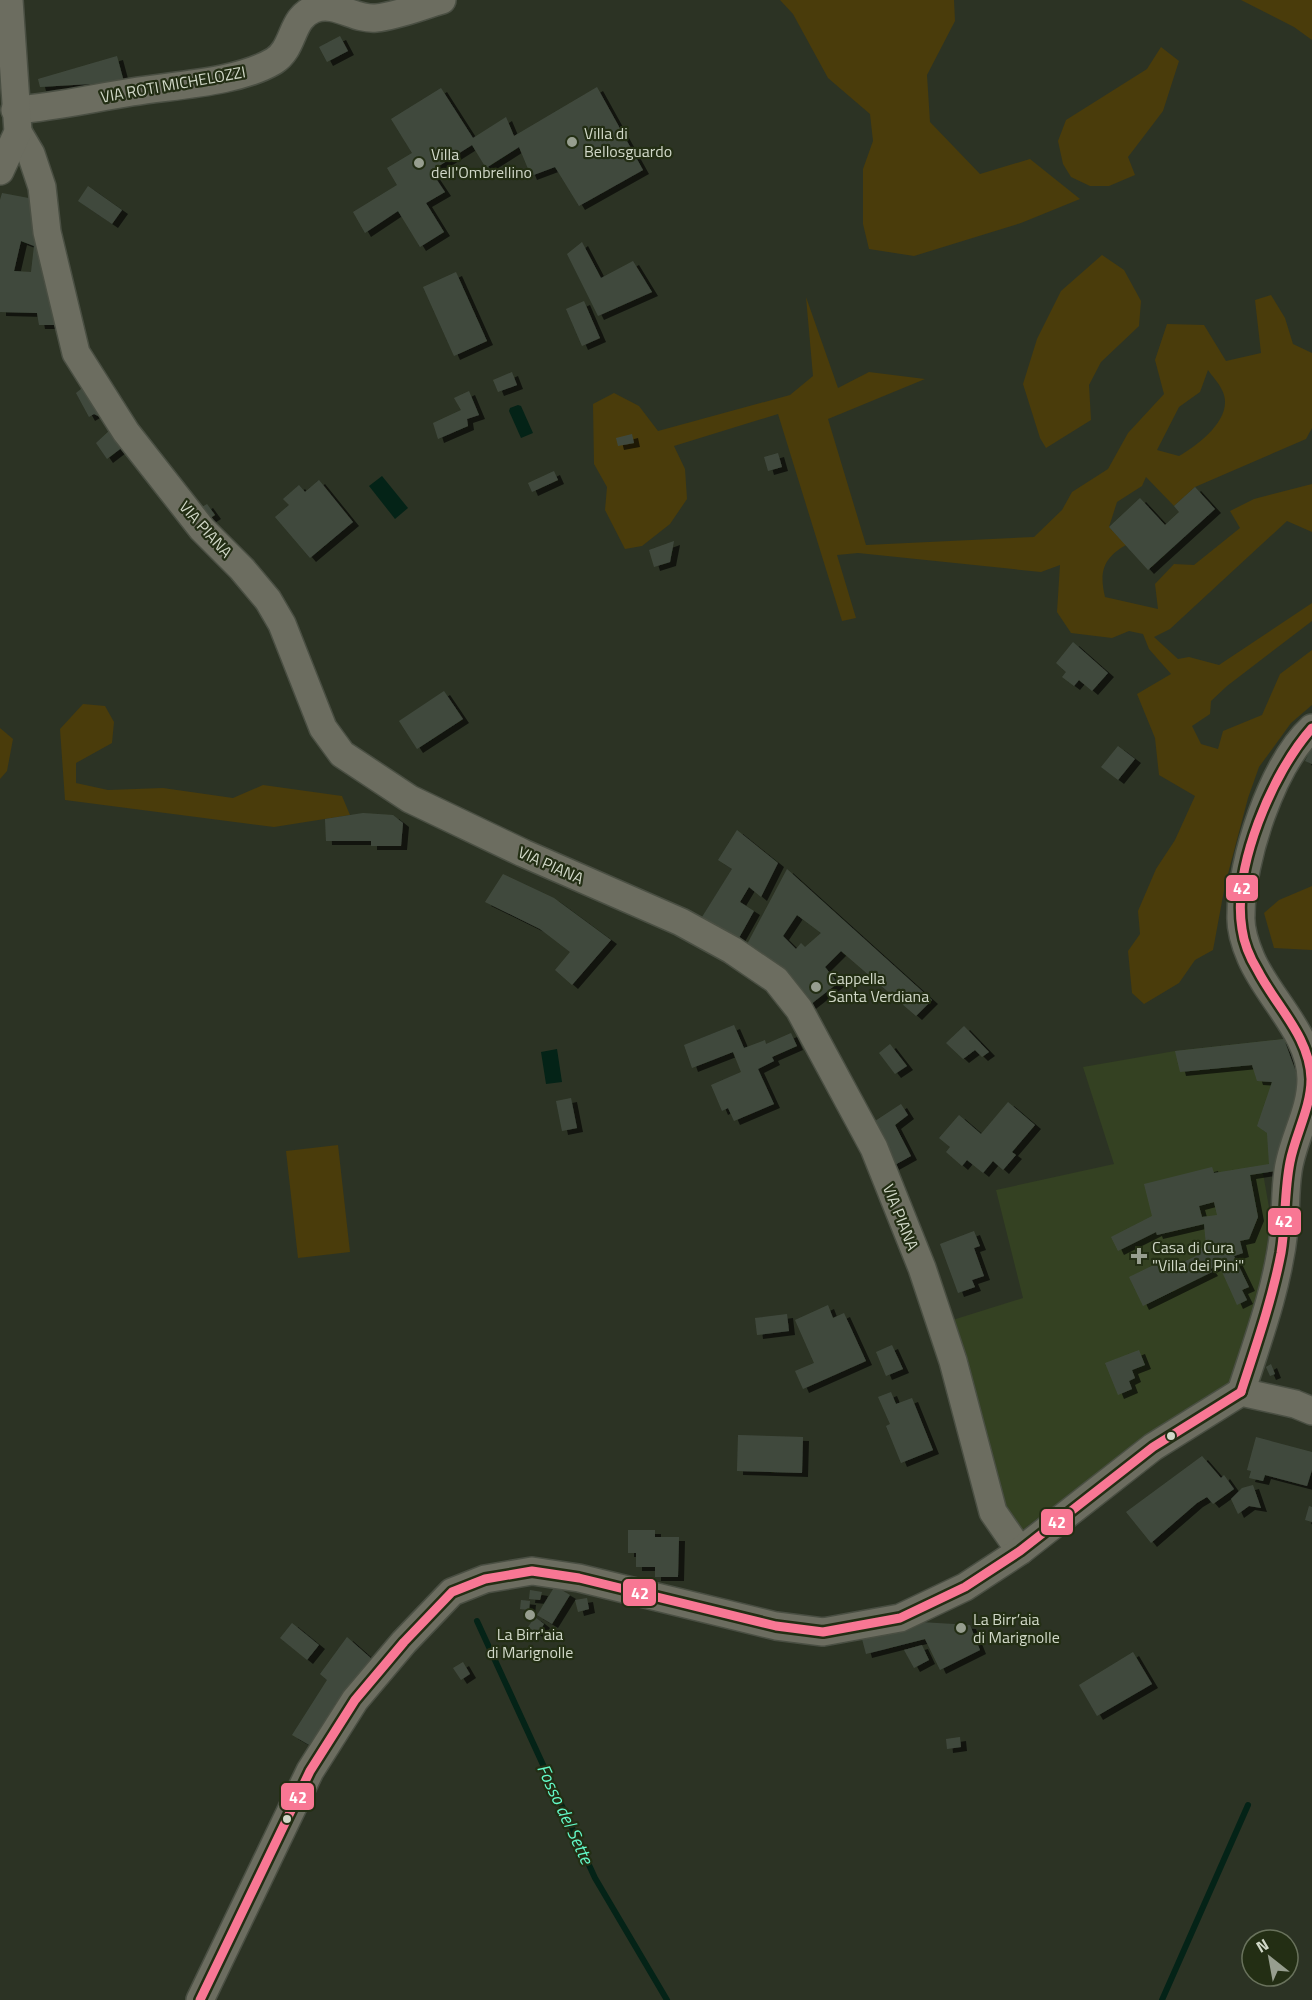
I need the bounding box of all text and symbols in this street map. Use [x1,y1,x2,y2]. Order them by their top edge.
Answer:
street label: VIA ROTI MICHELOZZI [99,59,247,109]
place label: Villa di Bellosguardo [584,121,672,163]
marker: Villa di Bellosguardo [565,135,579,149]
place label: Villa dell'Ombrellino [431,142,532,184]
marker: Villa dell'Ombrellino [412,156,426,170]
street label: VIA PIANA [174,495,239,563]
street label: VIA PIANA [514,840,588,890]
line badge: 42 [1225,874,1259,902]
text: 42 [1233,876,1251,900]
place label: Cappella Santa Verdiana [828,966,929,1008]
marker: Cappella Santa Verdiana [809,980,823,994]
street label: VIA PIANA [877,1180,925,1254]
line badge: 42 [1267,1207,1302,1236]
text: 42 [1275,1209,1293,1233]
place label: Casa di Cura "Villa dei Pini" [1152,1235,1244,1277]
marker: Casa di Cura "Villa dei Pini" [1130,1247,1148,1265]
unlabelled marker [1165,1430,1177,1442]
line badge: 42 [1040,1508,1074,1536]
text: 42 [1048,1510,1066,1534]
line badge: 42 [622,1578,657,1607]
text: 42 [631,1581,649,1605]
place label: La Birr’aia di Marignolle [973,1607,1060,1649]
marker: La Birr'aia di Marignolle [523,1608,537,1622]
marker: La Birr’aia di Marignolle [954,1621,968,1635]
place label: La Birr'aia di Marignolle [487,1622,573,1664]
water label: Fosso del Sette [530,1759,601,1870]
line badge: 42 [280,1782,315,1811]
text: 42 [289,1785,307,1809]
unlabelled marker [281,1813,293,1825]
north arrow [1240,1928,1300,1988]
text: N [1251,1932,1273,1958]

